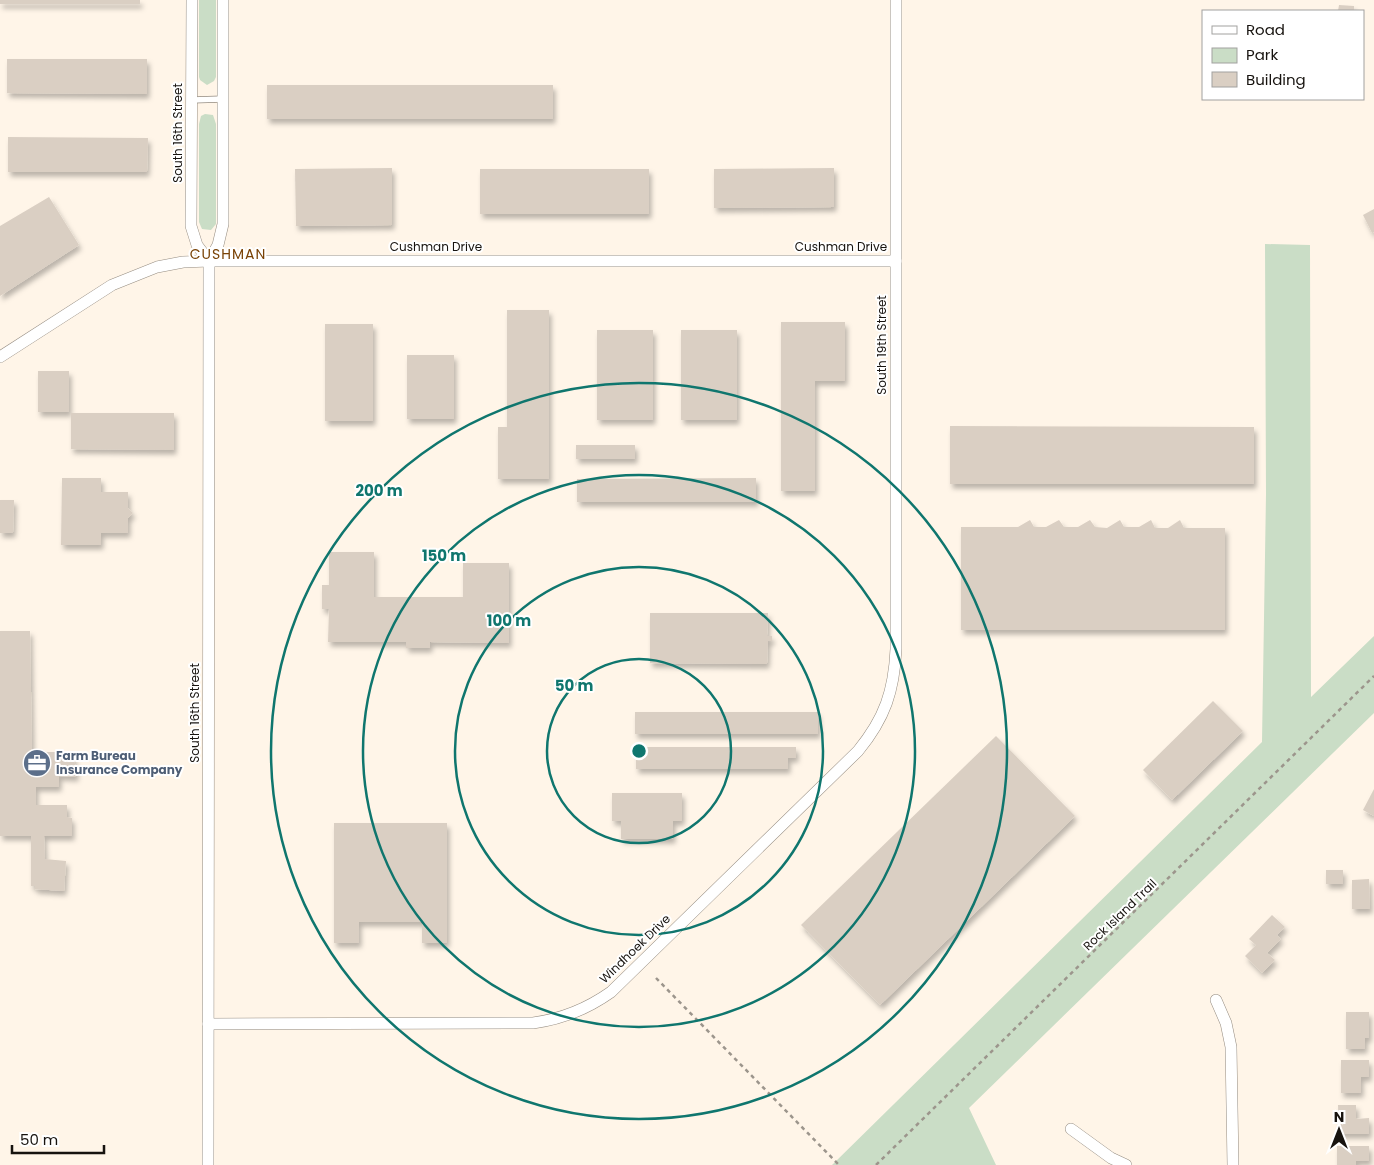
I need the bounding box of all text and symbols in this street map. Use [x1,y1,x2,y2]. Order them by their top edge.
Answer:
legend [1202,10,1364,100]
text: Road [1246,19,1285,40]
text: Park [1246,44,1278,65]
text: Building [1246,69,1306,90]
street label: South 16th Street [169,83,186,183]
street label: Cushman Drive [390,238,482,255]
street label: Cushman Drive [795,238,887,255]
district label: CUSHMAN [190,244,266,264]
street label: South 19th Street [873,295,890,395]
text: 200 m [355,480,403,501]
text: 150 m [422,545,466,566]
text: 100 m [487,610,531,631]
street label: South 16th Street [186,663,203,763]
text: 50 m [555,675,593,696]
centre of rings [630,742,648,760]
place label: Farm Bureau Insurance Company [56,747,183,778]
office icon: Farm Bureau Insurance Company [22,748,52,778]
street label: Rock Island Trail [1079,875,1160,954]
street label: Windhoek Drive [595,910,674,987]
north arrow [1314,1105,1364,1155]
text: N [1334,1107,1344,1127]
scale bar [12,1122,105,1154]
text: 50 m [20,1129,58,1150]

